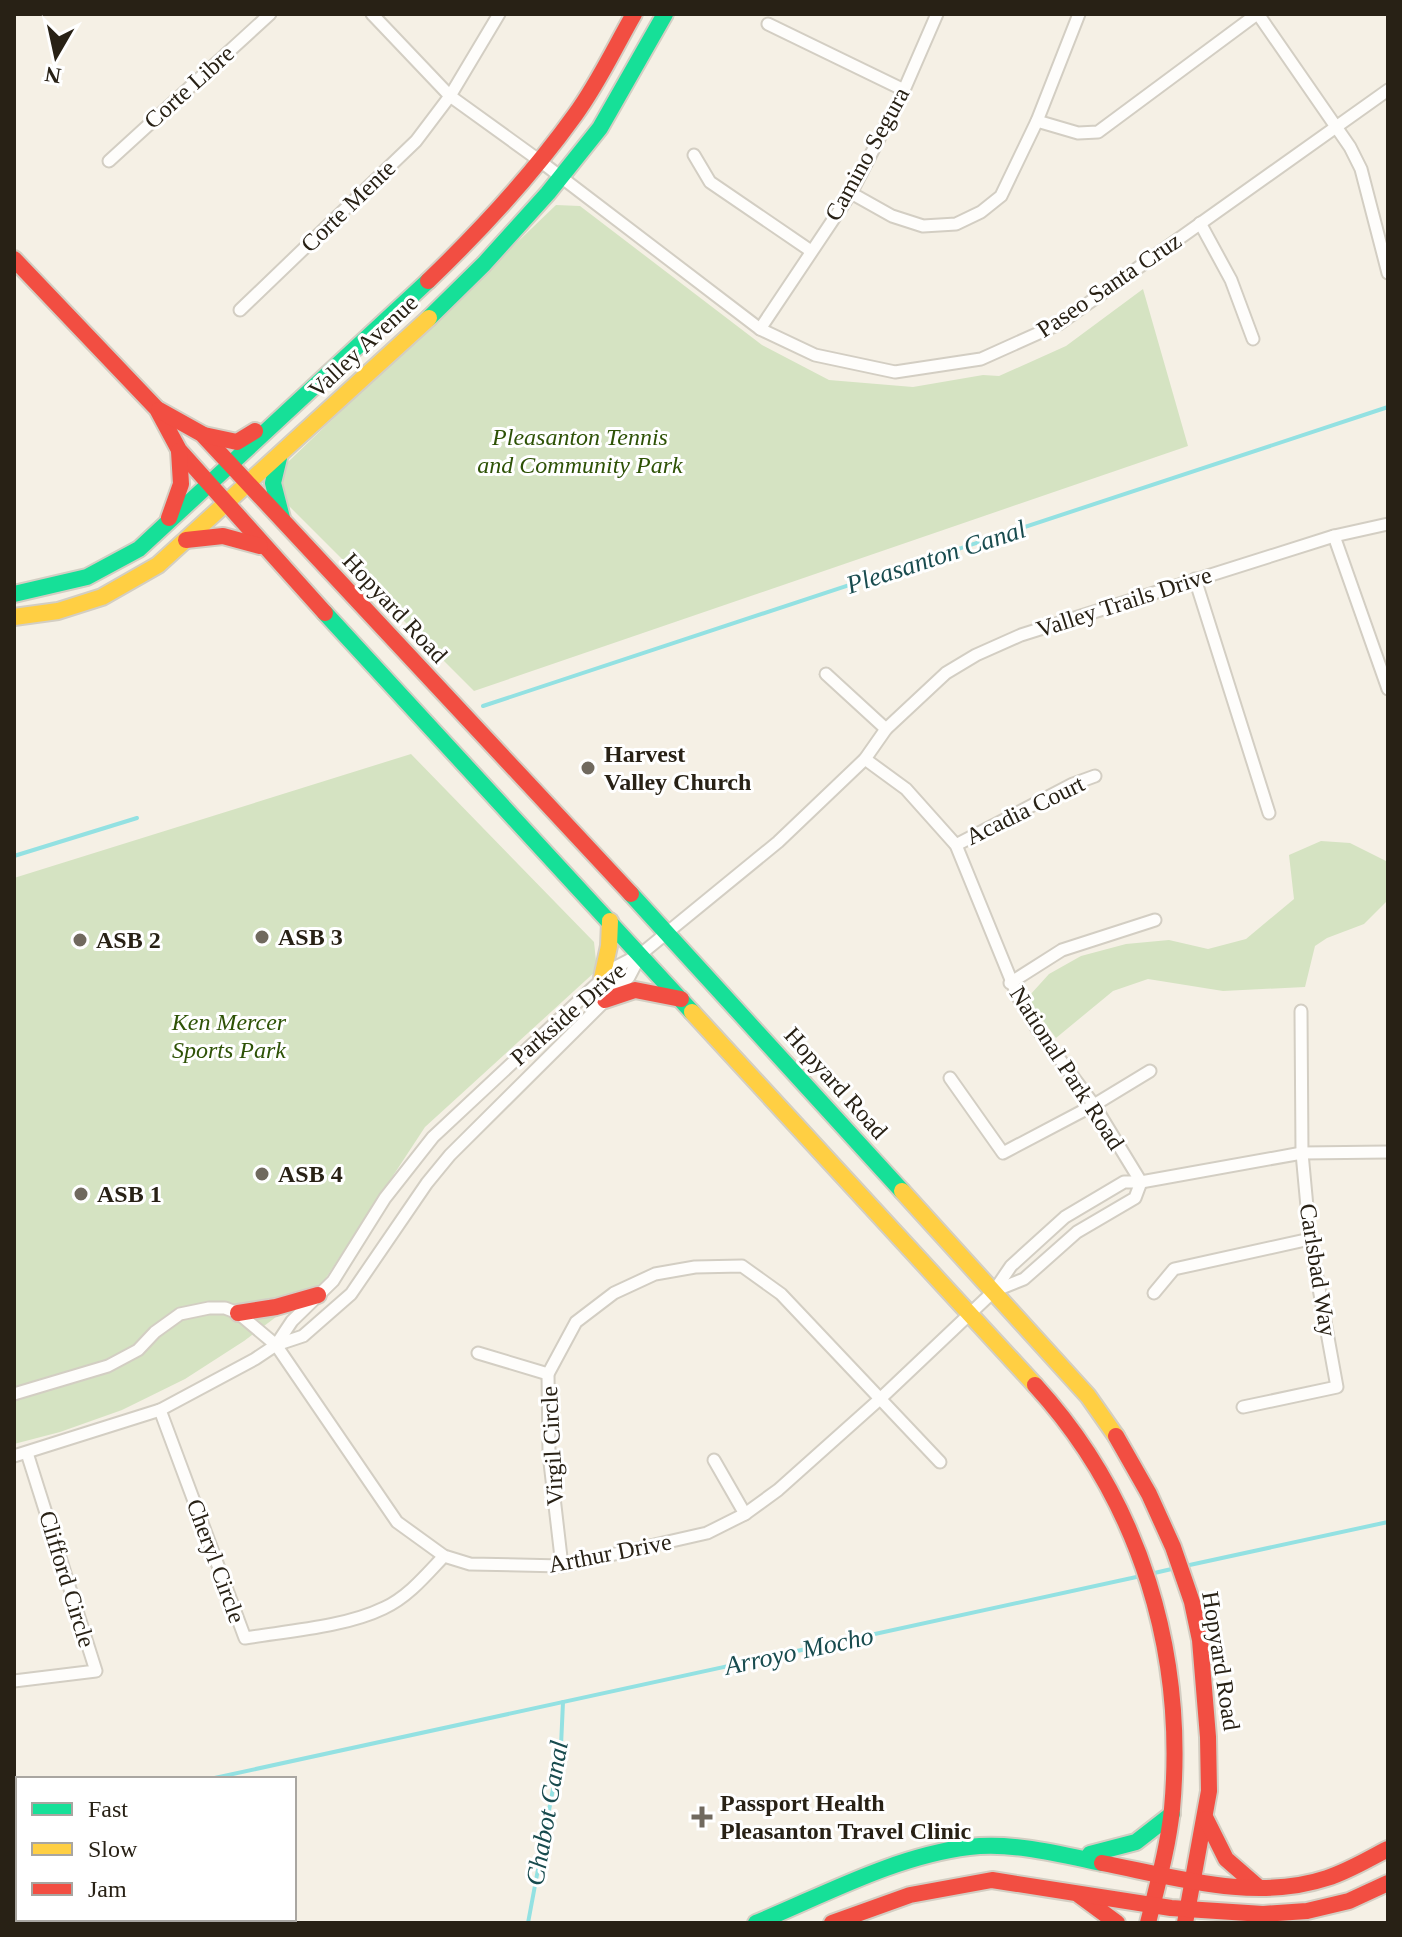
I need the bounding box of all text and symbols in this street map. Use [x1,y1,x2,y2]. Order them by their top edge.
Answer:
north arrow [16,16,96,96]
street label: Corte Libre [139,40,239,134]
text: N [43,62,63,89]
street label: Camino Segura [820,82,915,225]
street label: Corte Mente [296,155,400,257]
street label: Paseo Santa Cruz [1032,227,1186,343]
street label: Valley Avenue [303,289,423,403]
park label: Pleasanton Tennis and Community Park [477,424,683,478]
water label: Pleasanton Canal [842,514,1029,600]
street label: Hopyard Road [338,548,452,668]
street label: Valley Trails Drive [1033,561,1215,643]
place label: Harvest Valley Church [604,741,751,795]
marker: Harvest Valley Church [579,759,597,777]
street label: Acadia Court [961,770,1089,850]
place label: ASB 3 [278,924,343,950]
place label: ASB 2 [96,927,161,953]
marker: ASB 3 [253,928,271,946]
marker: ASB 2 [71,931,89,949]
street label: Parkside Drive [505,957,631,1071]
street label: National Park Road [1005,982,1129,1154]
park label: Ken Mercer Sports Park [171,1009,287,1063]
street label: Hopyard Road [779,1022,893,1144]
place label: ASB 4 [278,1161,343,1187]
marker: ASB 4 [253,1165,271,1183]
place label: ASB 1 [97,1181,162,1207]
marker: ASB 1 [72,1185,90,1203]
street label: Carlsbad Way [1295,1202,1341,1338]
street label: Virgil Circle [536,1385,568,1507]
street label: Cheryl Circle [182,1495,250,1627]
street label: Clifford Circle [34,1508,100,1650]
street label: Arthur Drive [546,1528,674,1578]
street label: Hopyard Road [1197,1590,1245,1732]
water label: Arroyo Mocho [720,1621,876,1681]
water label: Chabot Canal [520,1738,574,1888]
legend [16,1777,296,1921]
place label: Passport Health Pleasanton Travel Clinic [720,1790,971,1844]
text: Fast [88,1796,128,1822]
marker: Passport Health Pleasanton Travel Clinic [691,1806,713,1828]
text: Slow [88,1836,138,1862]
text: Jam [88,1876,127,1902]

